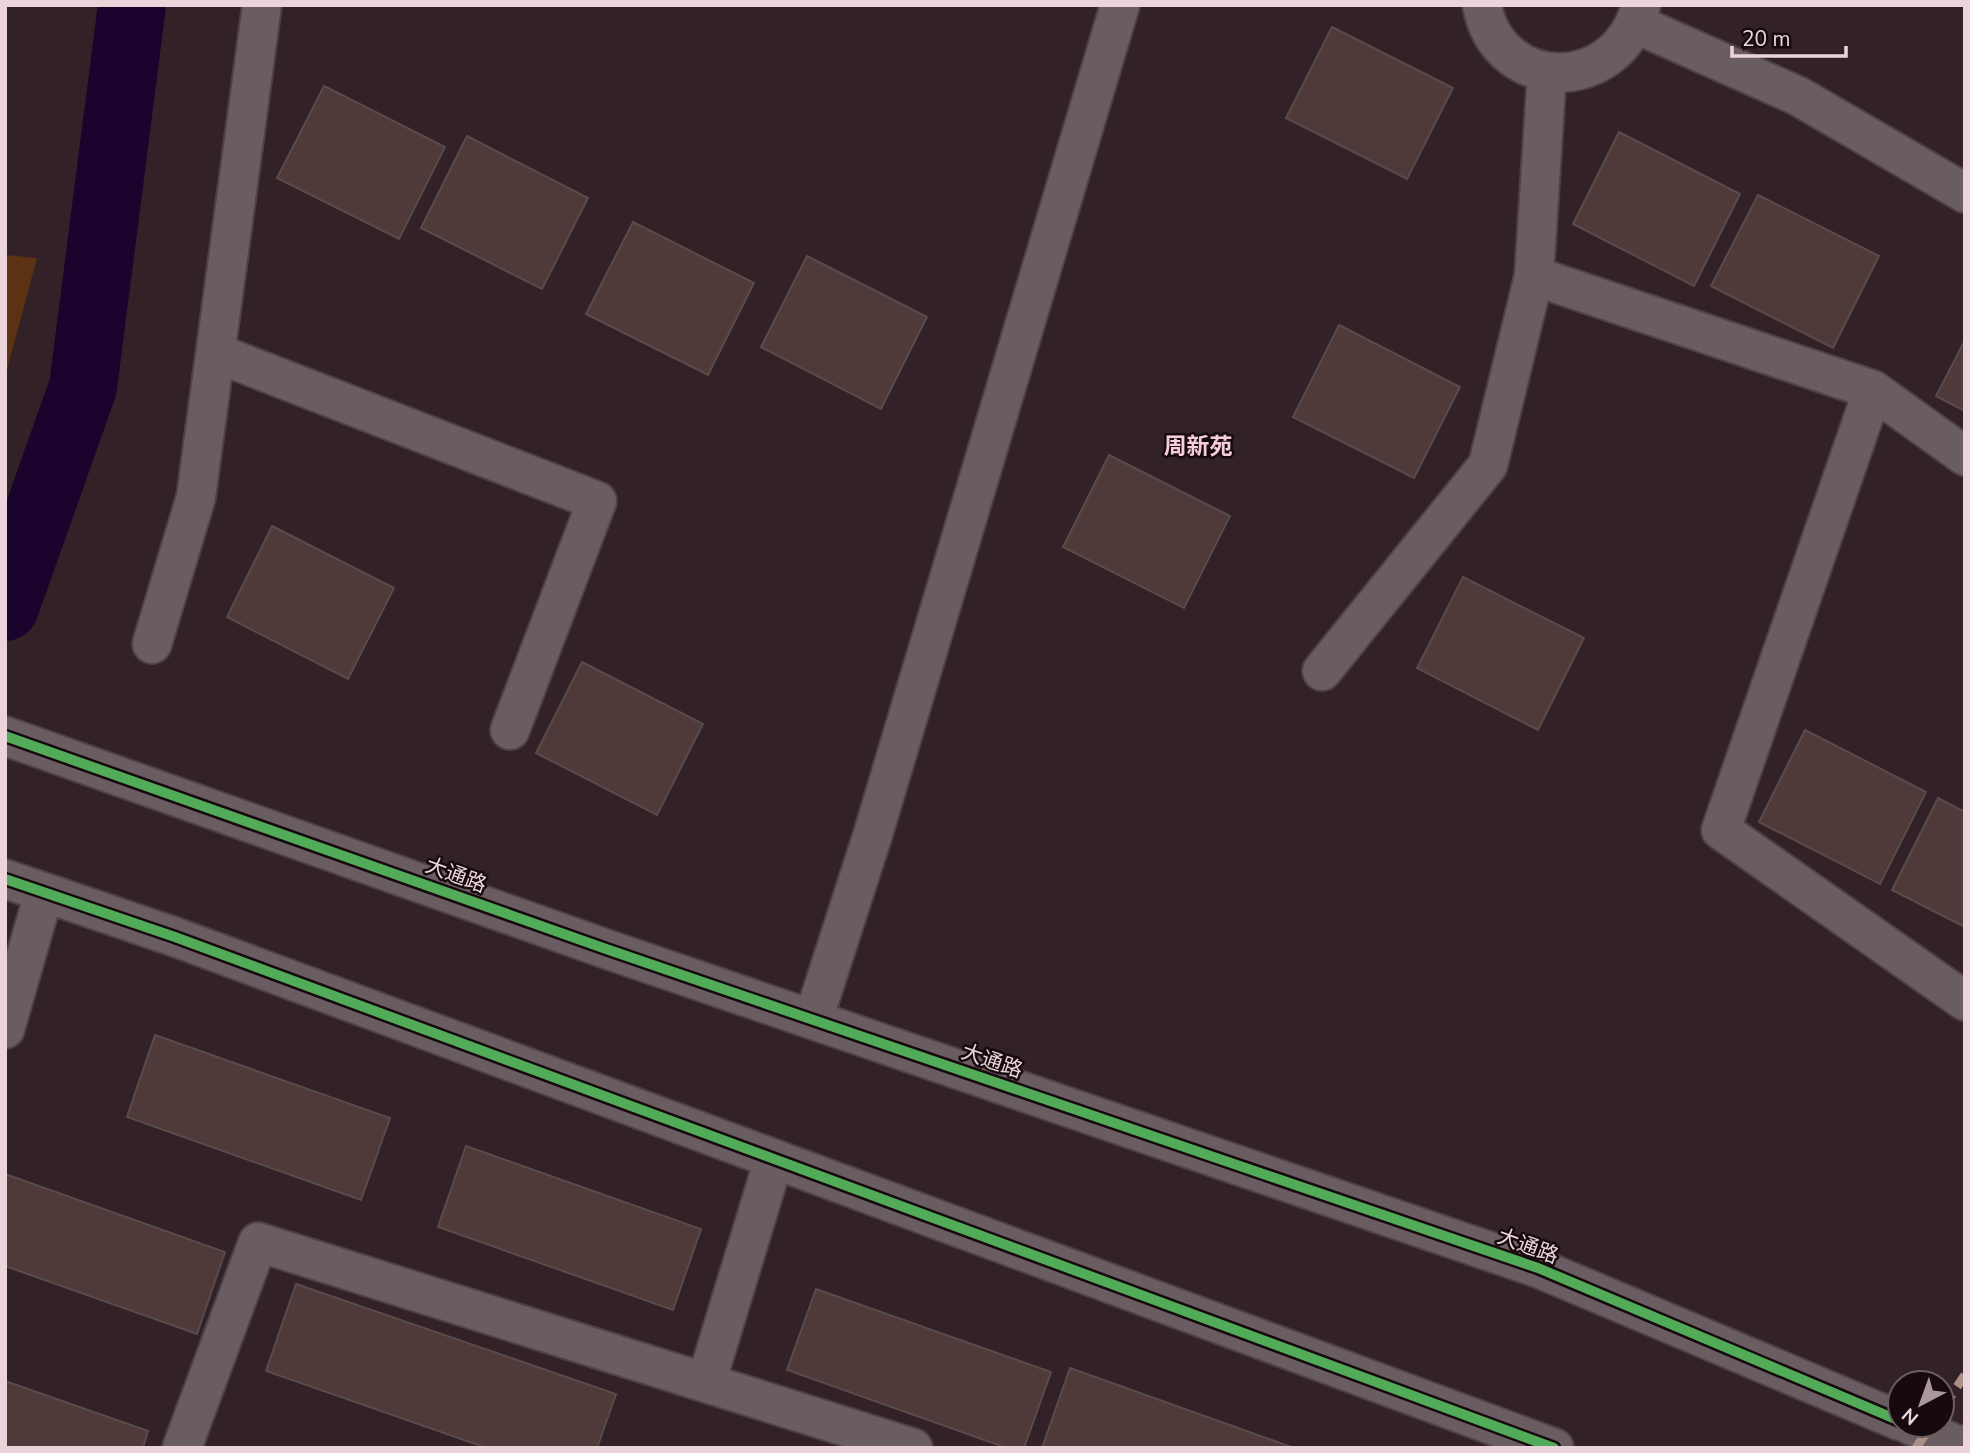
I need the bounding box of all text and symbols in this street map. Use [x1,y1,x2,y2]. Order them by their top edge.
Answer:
scale bar [1732,14,1846,58]
text: 20 m [1742,25,1791,53]
district label: 周新苑 [1164,431,1233,462]
street label: 大通路 [422,851,490,899]
street label: 大通路 [958,1038,1026,1084]
street label: 大通路 [1494,1222,1562,1270]
north arrow [1886,1369,1956,1439]
text: N [1897,1402,1924,1431]

